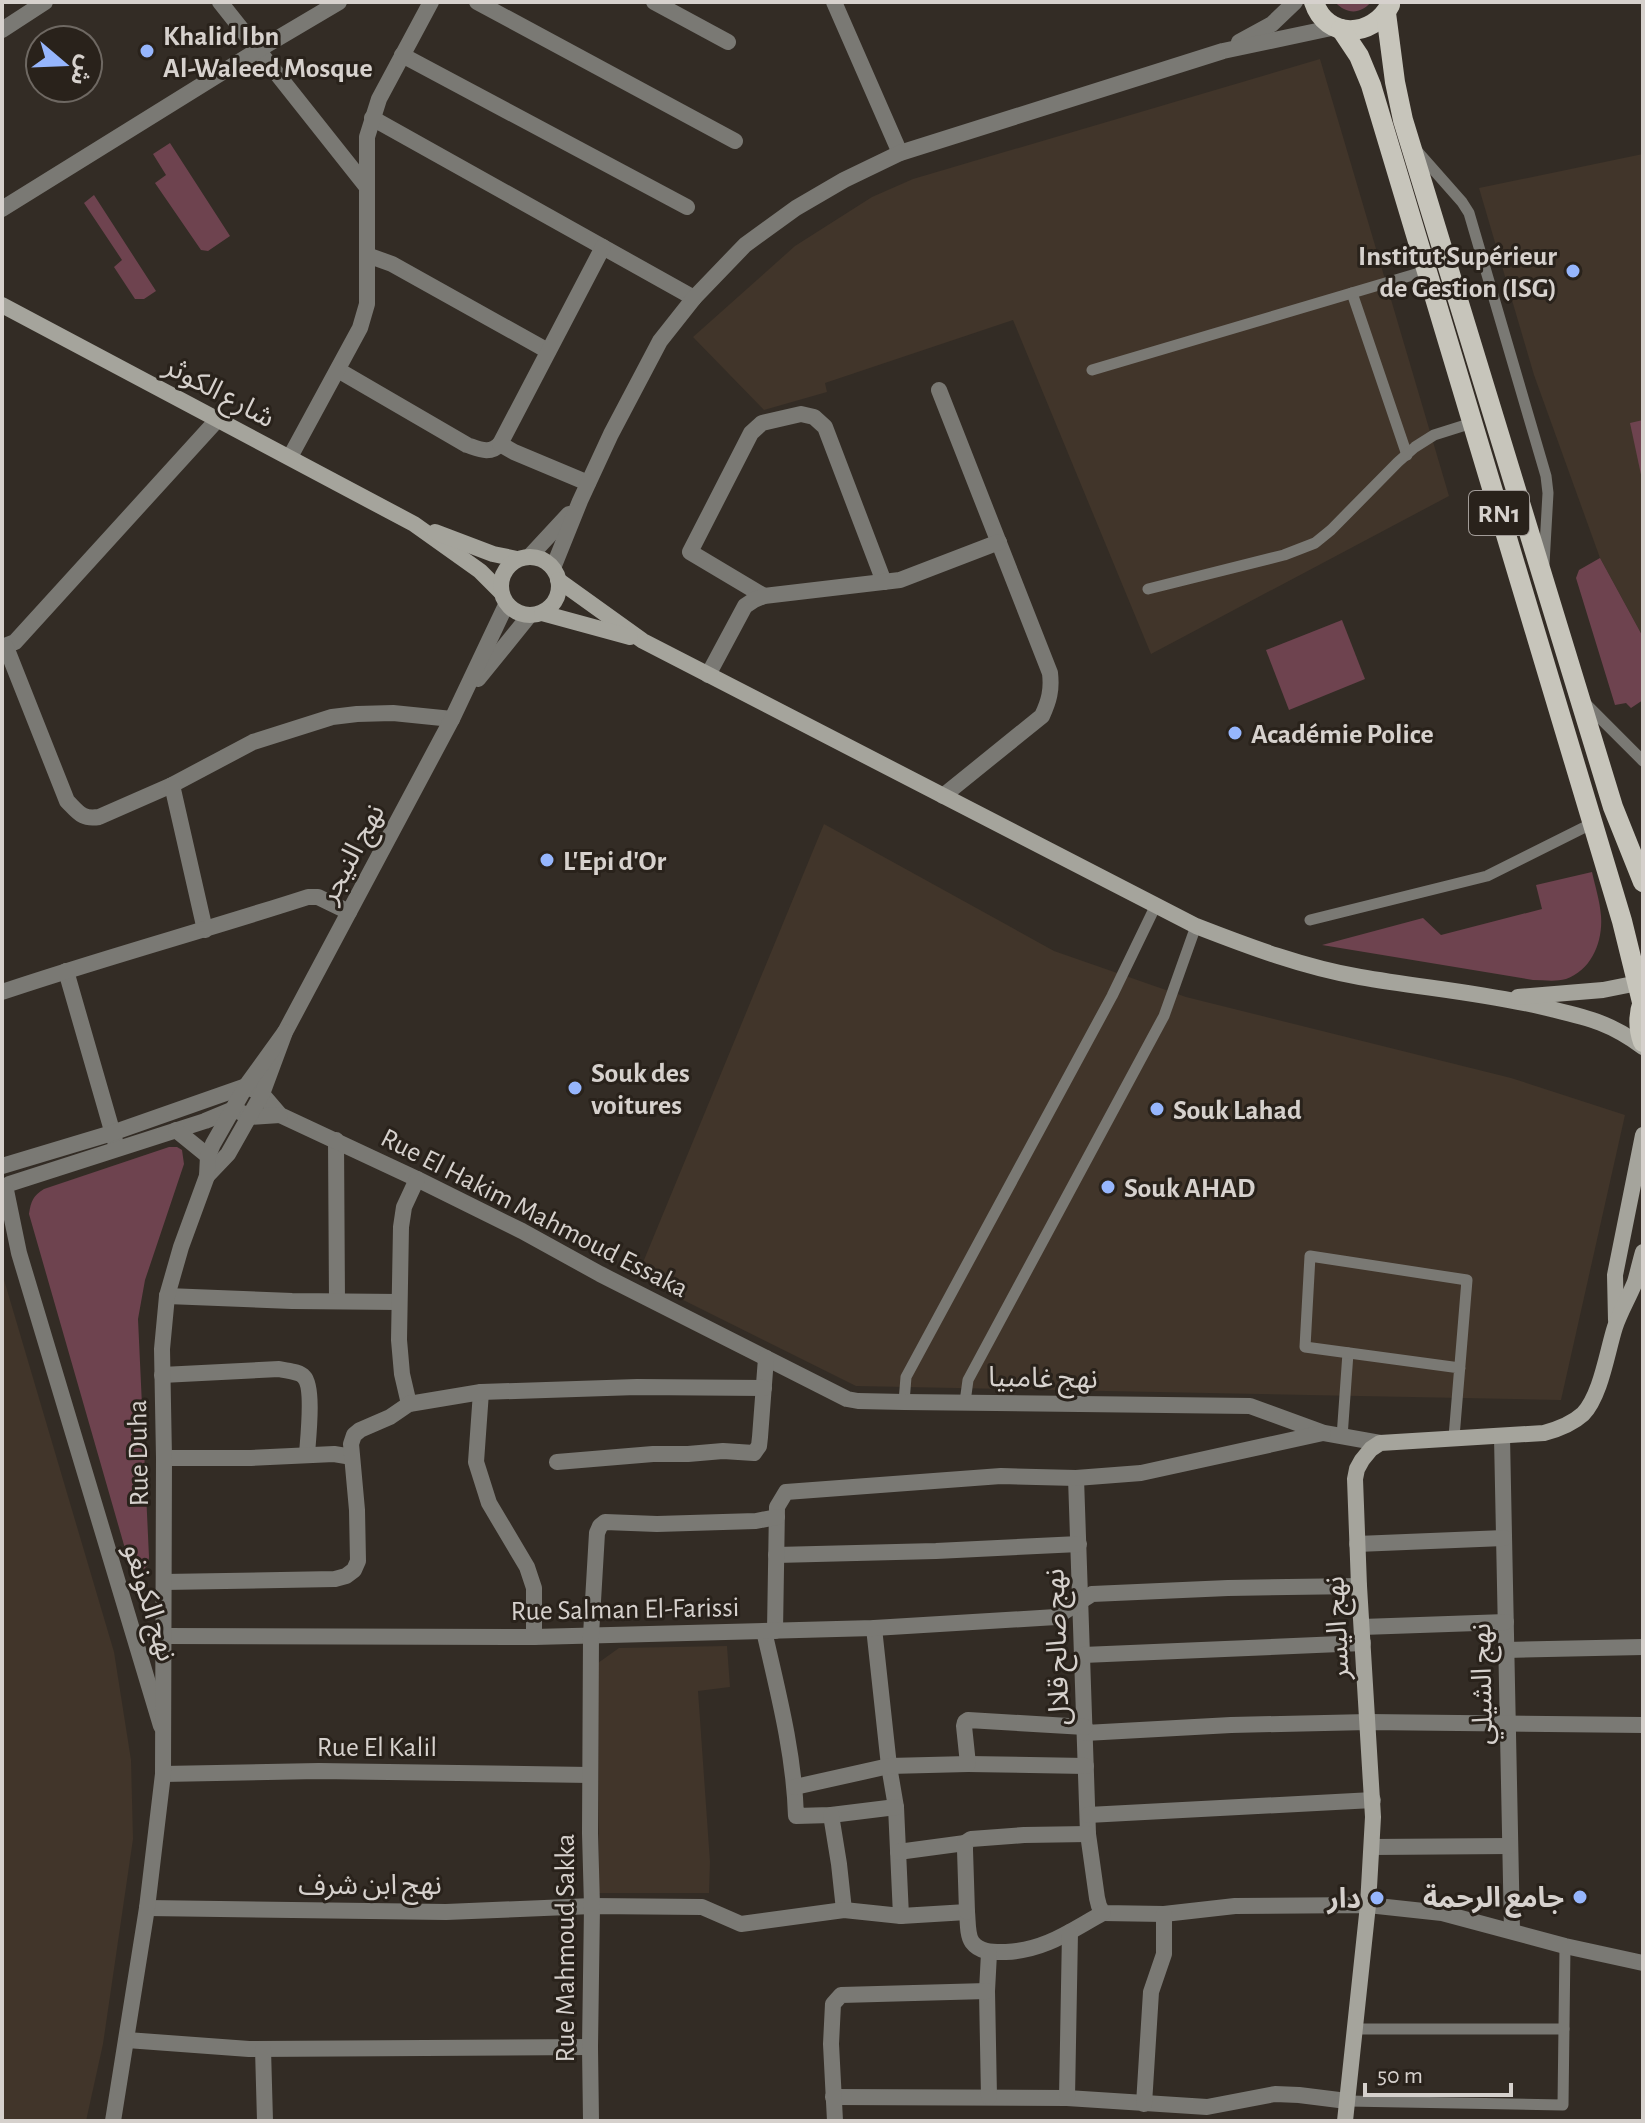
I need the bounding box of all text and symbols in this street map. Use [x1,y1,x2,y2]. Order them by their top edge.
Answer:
place label: Khalid Ibn Al-Waleed Mosque [163,23,373,83]
north arrow [24,24,104,104]
marker: Khalid Ibn Al-Waleed Mosque [138,42,156,60]
text: ش [66,52,97,88]
place label: Institut Supérieur de Gestion (ISG) [1358,243,1557,303]
marker: Institut Supérieur de Gestion (ISG) [1564,262,1582,280]
street label: شارع الكوثر [156,352,279,438]
road number: RN1 [1469,491,1529,535]
place label: Académie Police [1251,721,1434,749]
marker: Académie Police [1226,724,1244,742]
street label: نهج النيجر [315,800,395,911]
place label: L'Epi d'Or [563,848,666,876]
marker: L'Epi d'Or [538,851,556,869]
place label: Souk des voitures [591,1060,690,1120]
marker: Souk des voitures [566,1079,584,1097]
place label: Souk Lahad [1173,1097,1302,1125]
marker: Souk Lahad [1148,1100,1166,1118]
street label: Rue El Hakim Mahmoud Essaka [376,1124,692,1304]
place label: Souk AHAD [1124,1175,1255,1203]
marker: Souk AHAD [1099,1178,1117,1196]
street label: نهج غامبيا [988,1364,1098,1399]
street label: Rue Duha [124,1399,154,1507]
street label: نهج الكونغو [113,1541,180,1666]
street label: نهج صالح قلال [1041,1568,1080,1726]
street label: نهج اليسر [1321,1575,1360,1681]
street label: Rue Salman El-Farissi [510,1594,740,1626]
street label: نهج الشيلي [1468,1623,1504,1745]
street label: Rue El Kalil [317,1734,437,1762]
street label: Rue Mahmoud Sakka [552,1834,580,2062]
street label: نهج ابن شرف [298,1872,442,1905]
place label: جامع الرحمة [1423,1884,1564,1918]
place label: دار [1326,1886,1361,1915]
marker: جامع الرحمة [1571,1888,1589,1906]
marker: دار [1368,1889,1386,1907]
scale bar [1365,2047,1511,2097]
text: 50 m [1377,2064,1423,2088]

